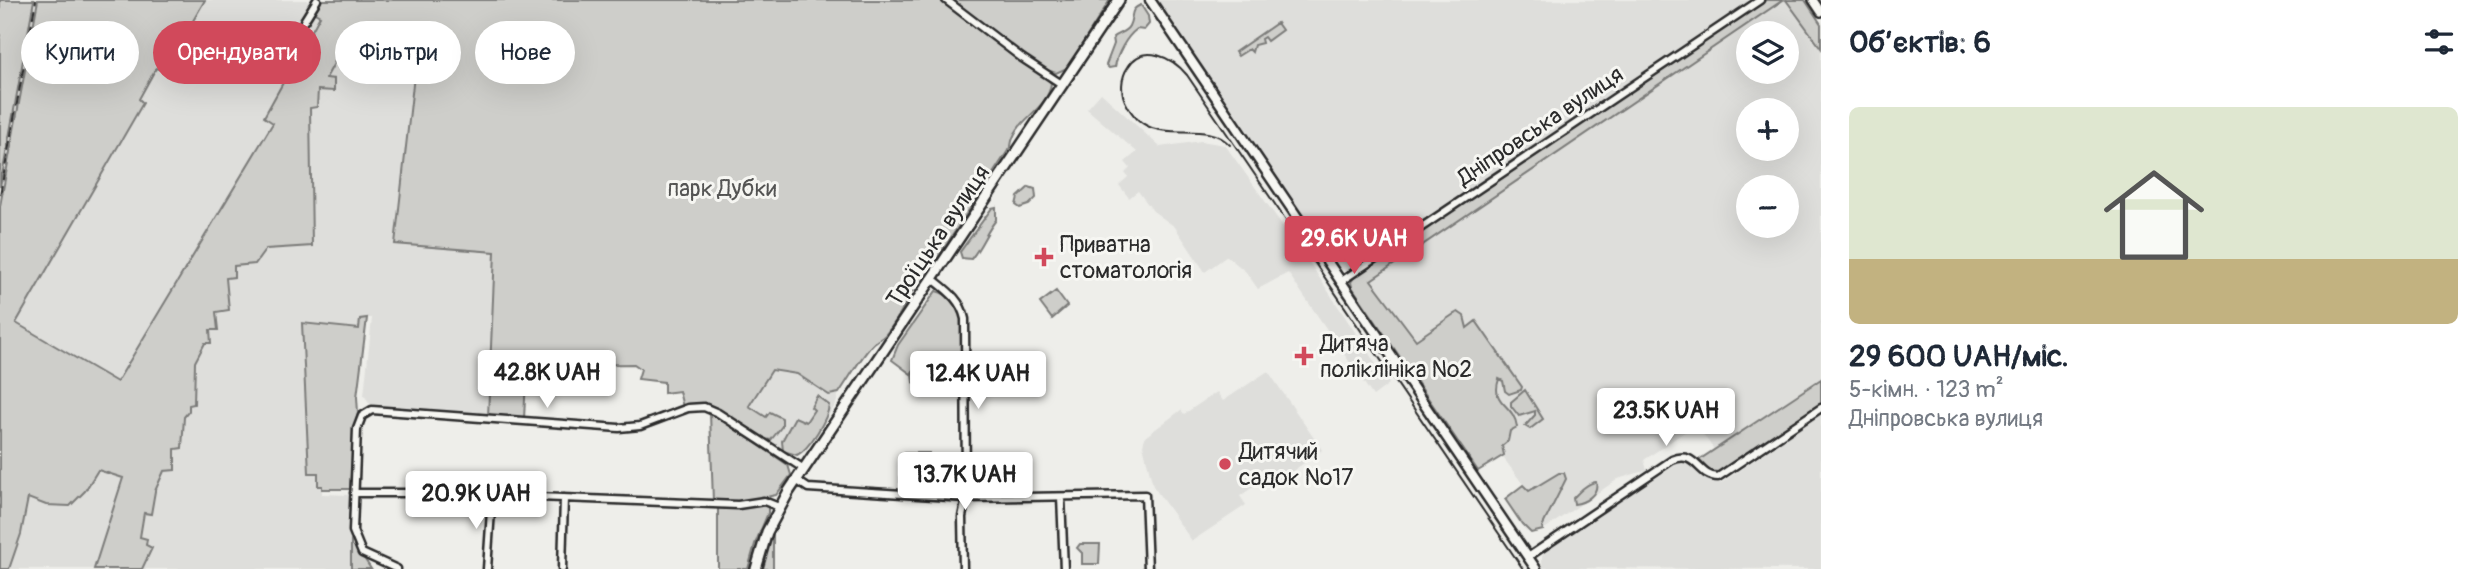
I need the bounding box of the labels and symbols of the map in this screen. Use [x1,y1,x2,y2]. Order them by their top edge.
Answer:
street label: Дніпровська вулиця [1451,60,1629,193]
street label: Троїцька вулиця [880,159,996,313]
park label: парк Дубки [667,174,777,203]
pin: 29.6K UAH [1274,216,1434,276]
place label: Приватна стоматологія [1060,230,1192,285]
marker: Приватна стоматологія [1034,247,1054,267]
place label: Дитяча поліклініка №2 [1319,329,1472,384]
marker: Дитяча поліклініка №2 [1294,346,1314,366]
pin: 42.8K UAH [467,350,627,410]
pin: 12.4K UAH [898,352,1058,411]
pin: 23.5K UAH [1586,388,1746,448]
place label: Дитячий садок №17 [1238,437,1353,492]
pin: 13.7K UAH [885,452,1045,512]
marker: Дитячий садок №17 [1217,456,1233,472]
pin: 20.9K UAH [396,472,556,531]

